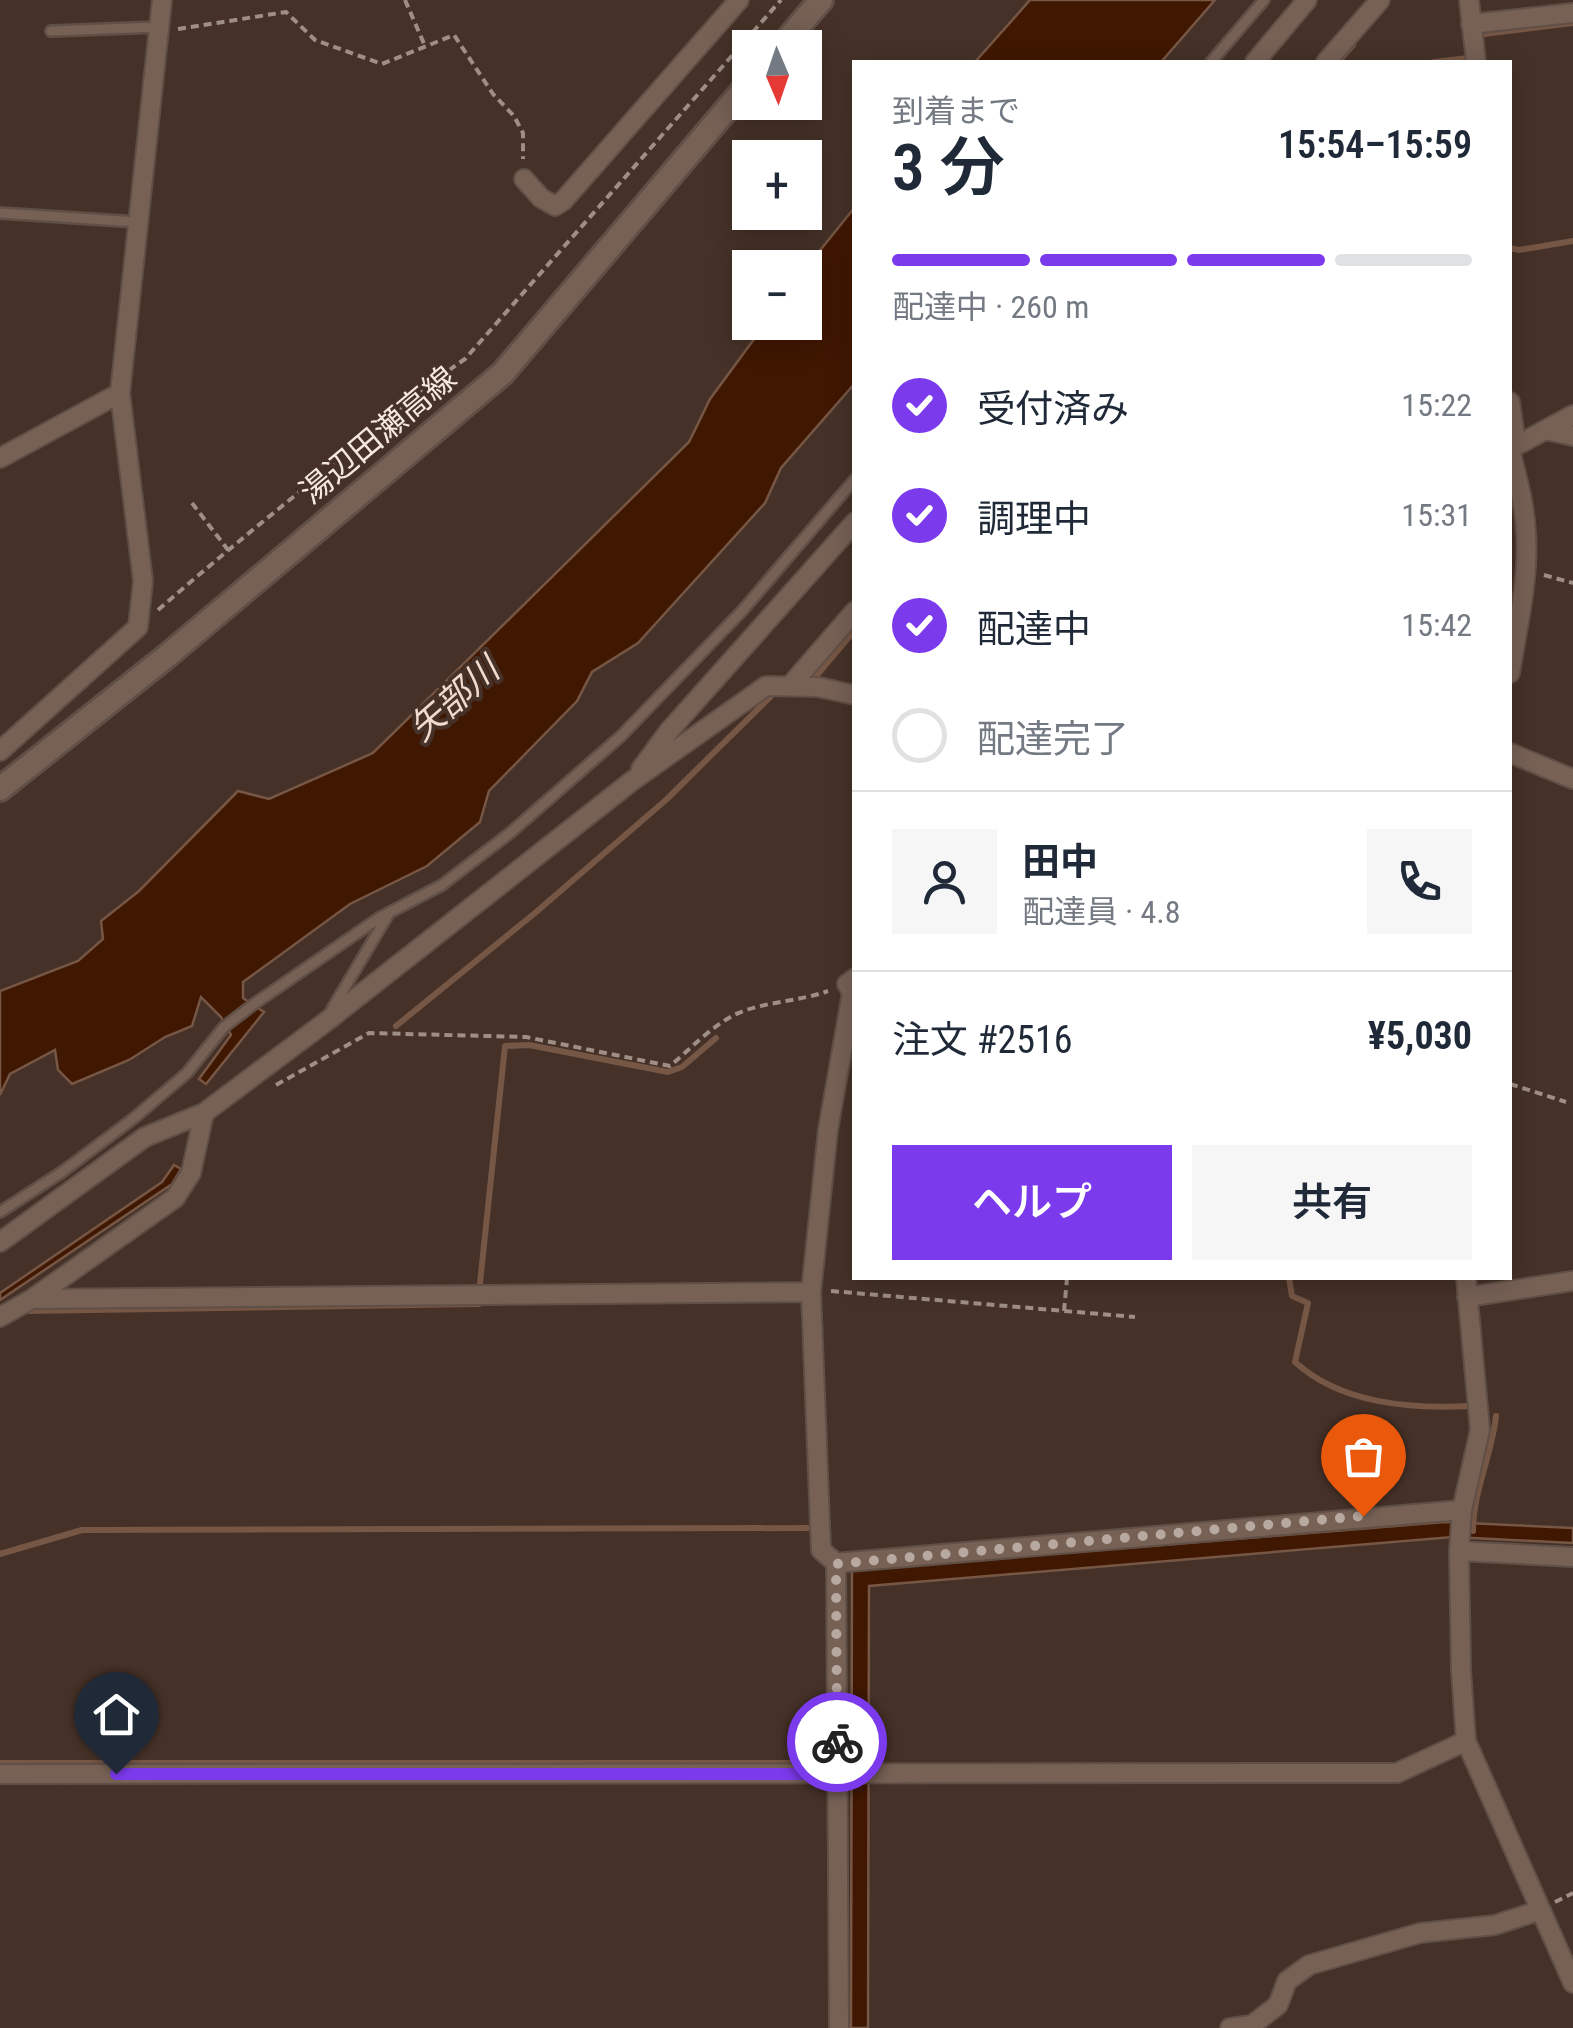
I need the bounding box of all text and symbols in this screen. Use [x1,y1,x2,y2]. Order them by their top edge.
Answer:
north arrow [732,30,822,120]
map controls [732,30,822,340]
text: 到着まで [892,92,1020,130]
text: 15:54–15:59 [1278,123,1472,167]
text: 3 分 [892,130,1005,206]
button: + [732,140,822,230]
button: − [732,250,822,340]
text: 配達中 · 260 m [892,288,1089,326]
street label: 湯辺田瀬高線 [292,359,464,511]
icon: check [892,378,947,433]
text: 15:22 [1401,386,1472,424]
text: 受付済み [977,387,1129,431]
icon: check [892,488,947,543]
text: 15:31 [1401,496,1472,534]
text: 調理中 [977,497,1091,541]
icon: check [892,598,947,653]
text: 15:42 [1401,606,1472,644]
text: 配達中 [977,607,1091,651]
water label: 矢部川 [401,647,510,749]
text: 配達完了 [977,717,1129,761]
button: person [892,829,997,934]
button: phone [1367,829,1472,934]
text: 田中 [1022,840,1098,884]
text: 配達員 · 4.8 [1022,893,1181,931]
text: ¥5,030 [1368,1014,1472,1058]
text: 注文 #2516 [892,1018,1073,1062]
button: ヘルプ [892,1145,1172,1260]
button: 共有 [1192,1145,1472,1260]
pin [1321,1414,1406,1517]
icon: bag [1336,1429,1391,1484]
pin [74,1672,159,1775]
icon: home [89,1687,144,1742]
courier [787,1692,887,1792]
icon: bike [810,1715,865,1770]

